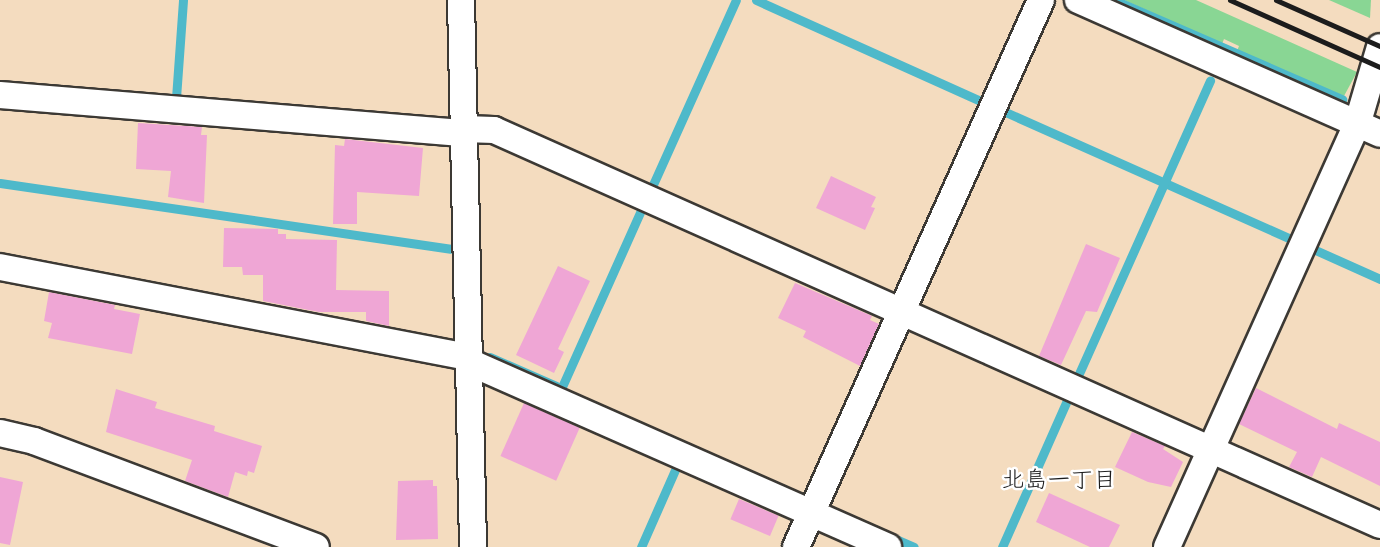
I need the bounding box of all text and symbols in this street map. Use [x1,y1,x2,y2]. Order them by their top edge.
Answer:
district label: 北島一丁目 [1002,466,1116,494]

